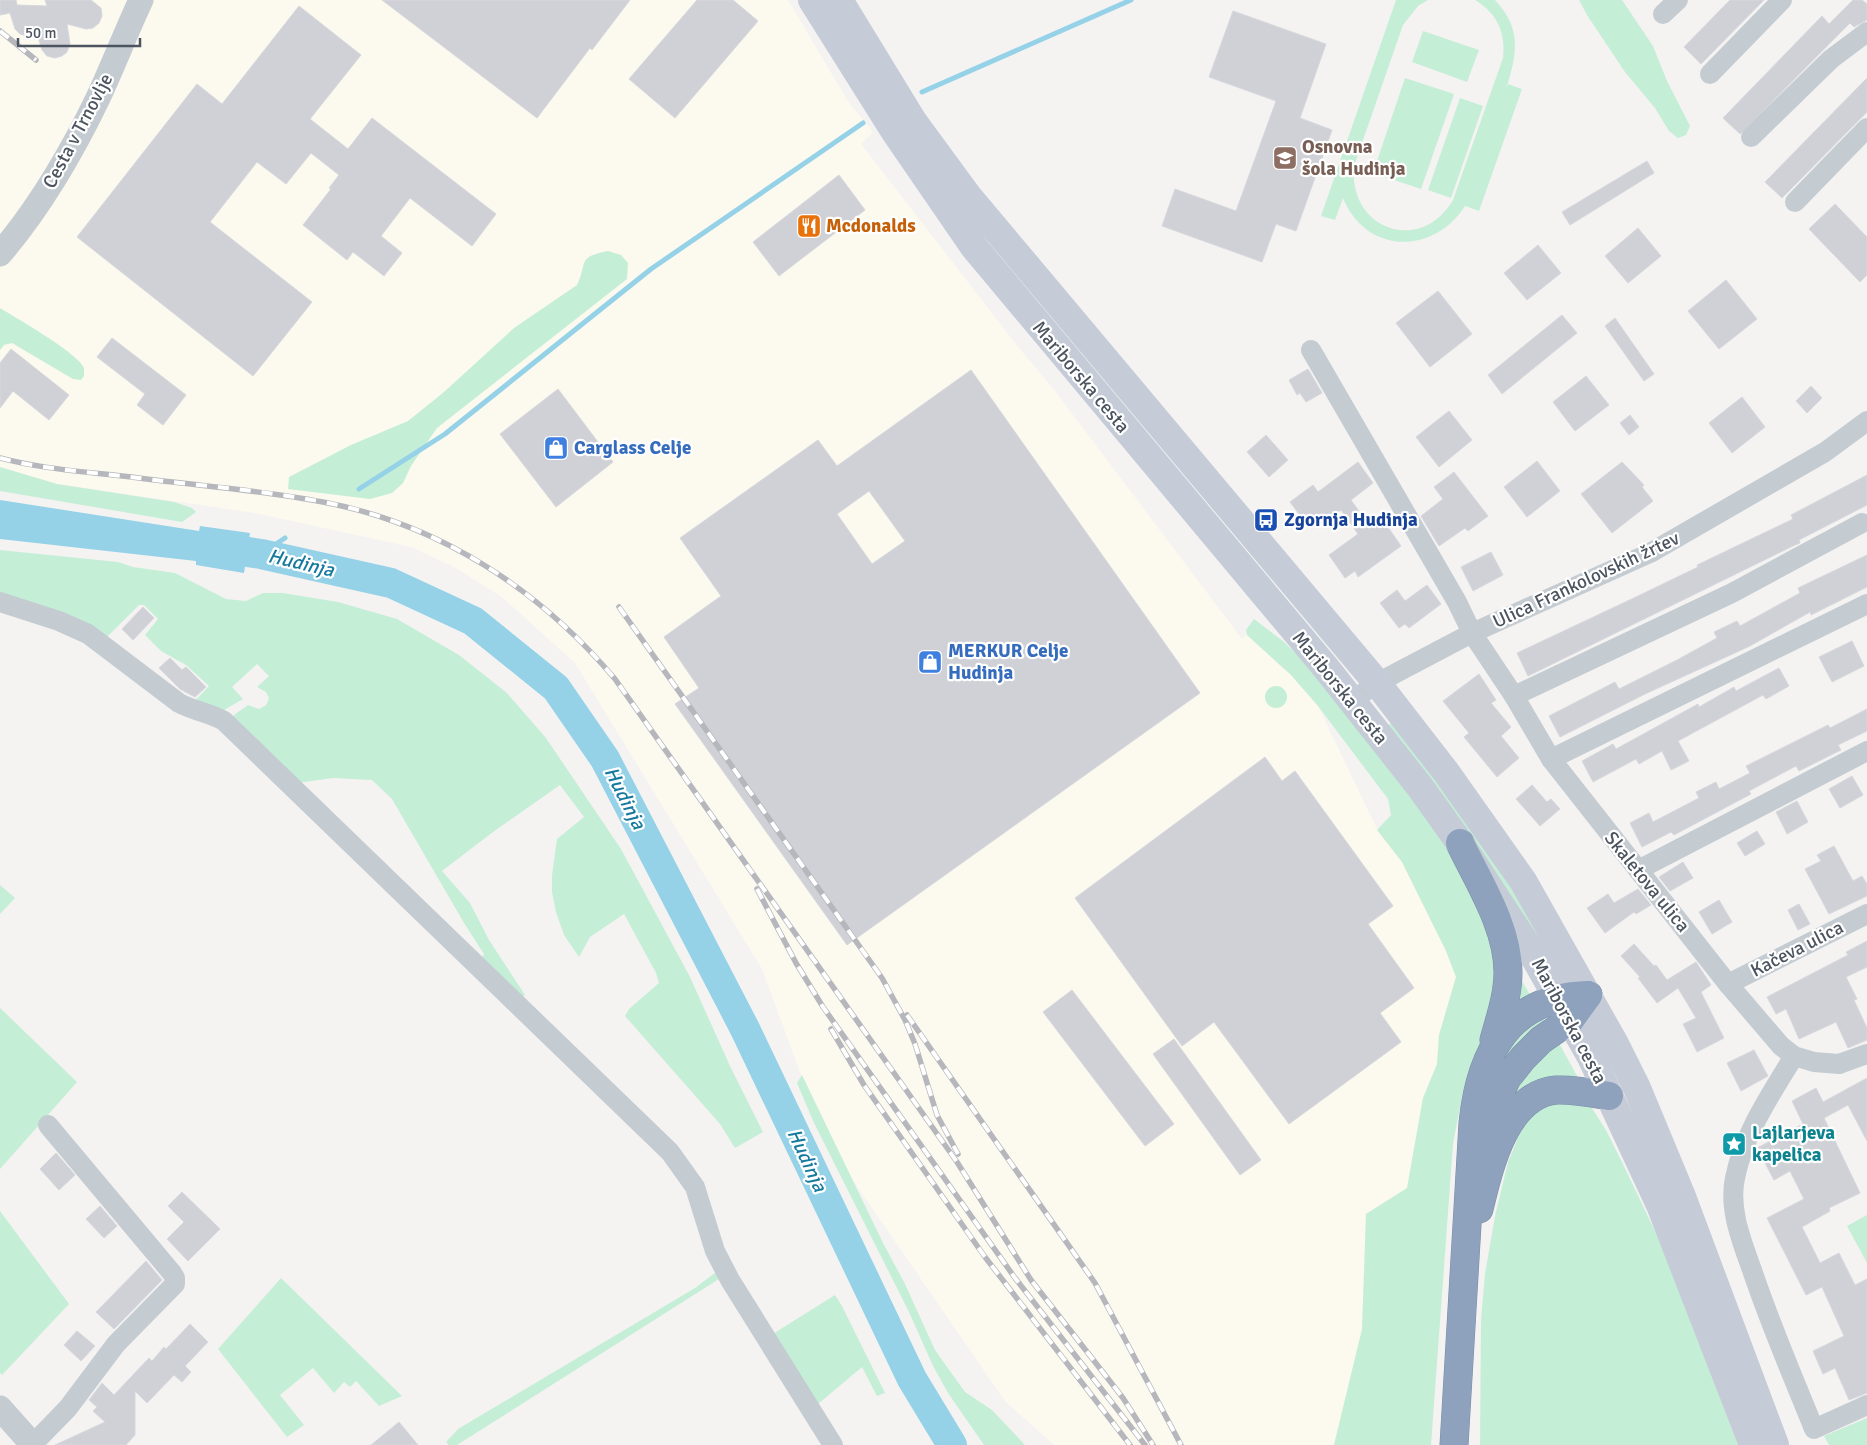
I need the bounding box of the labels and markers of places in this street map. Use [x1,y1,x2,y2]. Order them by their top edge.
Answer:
place label: Osnovna šola Hudinja [1302,135,1406,181]
school or university icon: Osnovna šola Hudinja [1272,145,1298,171]
restaurant icon: Mcdonalds [796,213,822,239]
place label: Mcdonalds [826,214,916,238]
shop icon: Carglass Celje [543,435,569,461]
place label: Carglass Celje [574,436,691,460]
bus stop icon: Zgornja Hudinja [1253,507,1279,533]
place label: Zgornja Hudinja [1284,508,1418,532]
place label: MERKUR Celje Hudinja [948,639,1069,685]
shop icon: MERKUR Celje Hudinja [917,649,943,675]
place label: Lajlarjeva kapelica [1752,1121,1835,1167]
place icon: Lajlarjeva kapelica [1721,1131,1747,1157]

